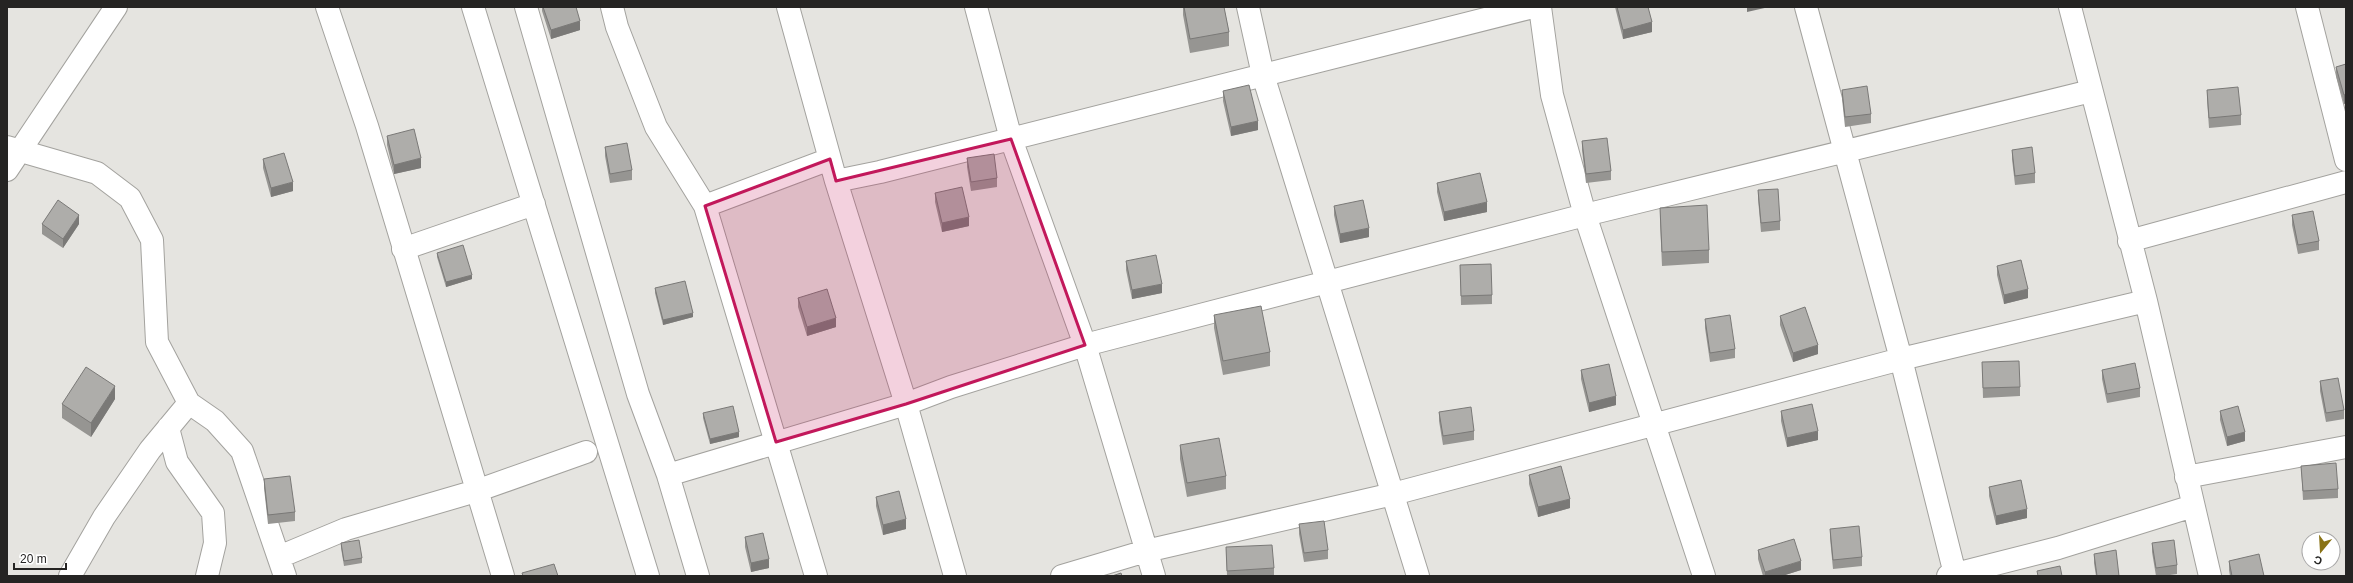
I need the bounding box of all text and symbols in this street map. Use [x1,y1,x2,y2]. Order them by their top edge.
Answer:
north arrow [2301,531,2341,571]
scale bar [14,545,66,571]
text: 20 m [20,552,47,566]
text: С [2312,554,2324,567]

